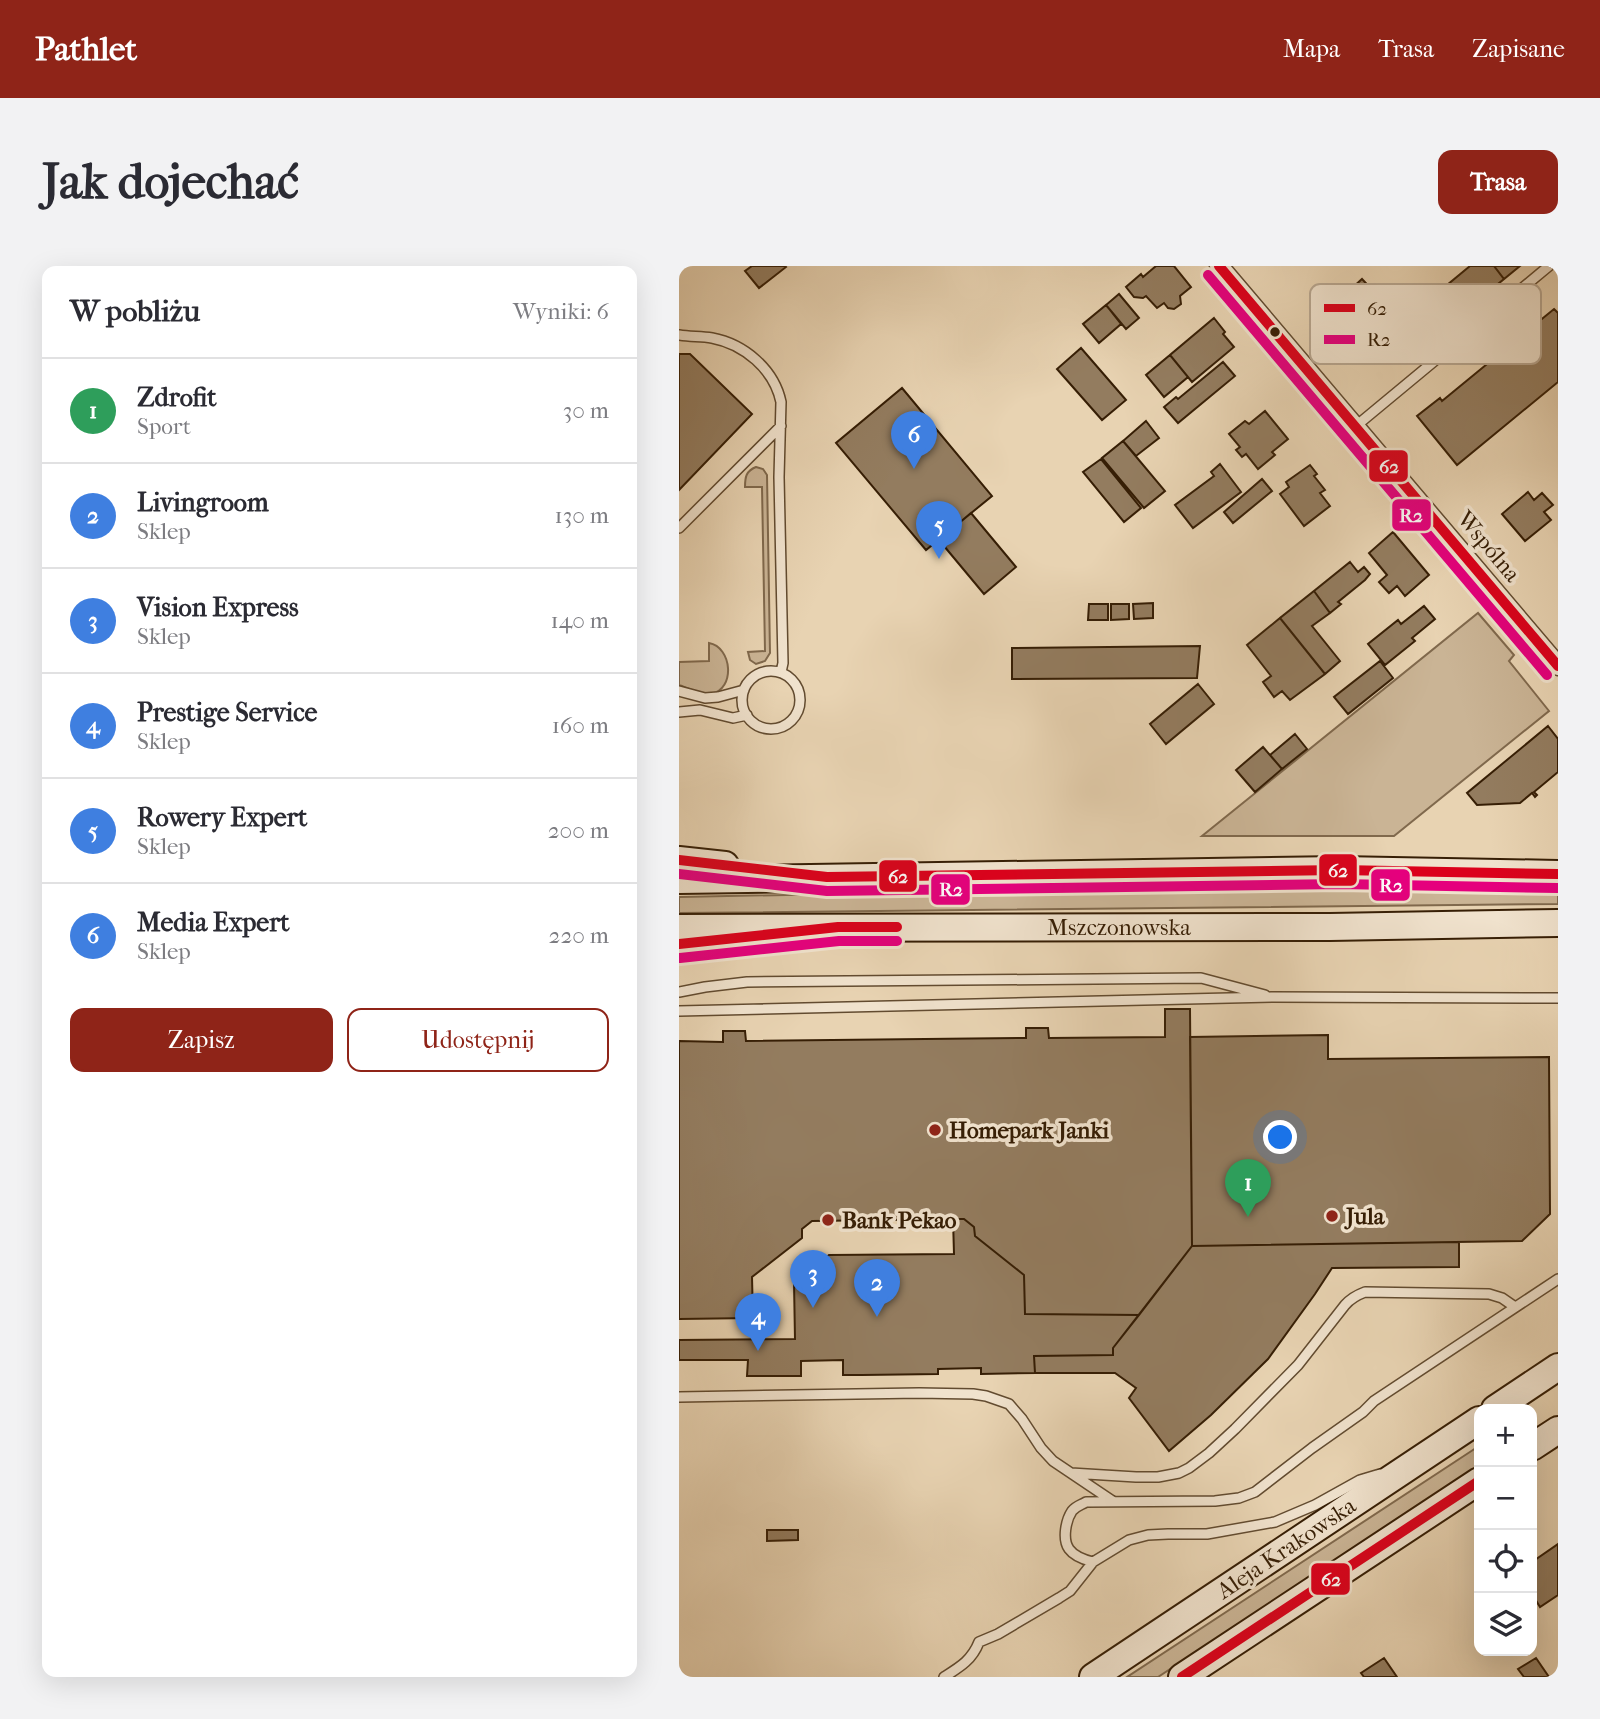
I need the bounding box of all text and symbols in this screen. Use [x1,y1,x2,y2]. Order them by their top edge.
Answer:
text: Pathlet [35,30,137,69]
text: Mapa [1283,35,1340,63]
text: Trasa [1378,35,1434,63]
text: Zapisane [1472,35,1565,63]
button: Trasa [1438,150,1558,214]
text: Jak dojechać [42,153,299,211]
legend [1310,284,1541,364]
text: W pobliżu [70,294,200,329]
text: Wyniki: 6 [513,298,609,325]
text: 62 [1367,298,1387,320]
unlabelled marker [1268,325,1282,339]
text: R2 [1367,329,1391,351]
text: Zdrofit [137,382,217,413]
text: 1 [89,397,97,424]
text: 30 m [563,397,609,424]
pin: 6 [891,411,937,469]
text: Sport [137,413,191,440]
line badge: 62 [1368,449,1409,483]
text: 62 [1379,456,1399,478]
text: Livingroom [137,487,269,518]
line badge: R2 [1391,498,1432,532]
pin: 5 [916,501,962,559]
text: 2 [87,502,99,529]
text: 130 m [555,502,609,529]
text: R2 [1399,505,1423,527]
street label: Wspólna [1451,505,1526,587]
text: Sklep [137,518,191,545]
text: Vision Express [137,592,299,623]
text: 3 [88,607,98,634]
text: 140 m [550,607,609,634]
text: Sklep [137,623,191,650]
text: Prestige Service [137,697,317,728]
text: 4 [86,712,100,739]
text: 160 m [552,712,609,739]
text: Sklep [137,728,191,755]
text: Rowery Expert [137,802,307,833]
text: 5 [88,817,98,844]
text: 200 m [548,817,609,844]
text: Sklep [137,833,191,860]
line badge: 62 [1318,853,1358,887]
line badge: 62 [878,859,918,893]
text: 62 [1328,860,1348,882]
text: 62 [888,866,908,888]
line badge: R2 [1370,868,1411,902]
line badge: R2 [930,873,971,906]
text: R2 [1379,875,1403,897]
text: R2 [939,879,963,901]
text: Media Expert [137,907,290,938]
street label: Mszczonowska [1047,914,1191,941]
text: 6 [87,922,99,949]
text: 220 m [549,922,609,949]
text: Sklep [137,938,191,965]
button: Zapisz [70,1008,333,1072]
button: Udostępnij [347,1008,609,1072]
place label: Homepark Janki [949,1117,1109,1144]
your location [1263,1120,1297,1154]
marker: Homepark Janki [927,1122,943,1138]
pin: 1 [1225,1159,1271,1217]
place label: Jula [1344,1203,1386,1230]
place label: Bank Pekao [842,1207,957,1234]
marker: Jula [1324,1208,1340,1224]
marker: Bank Pekao [820,1212,836,1228]
pin: 3 [790,1250,836,1308]
pin: 2 [854,1259,900,1317]
pin: 4 [735,1293,781,1351]
map controls [1474,1404,1537,1656]
button: + [1474,1404,1537,1467]
button: − [1474,1467,1537,1530]
street label: Aleja Krakowska [1211,1492,1361,1605]
button: locate [1474,1530,1537,1593]
line badge: 62 [1310,1562,1351,1596]
text: 62 [1321,1569,1341,1591]
button: layers [1474,1593,1537,1656]

